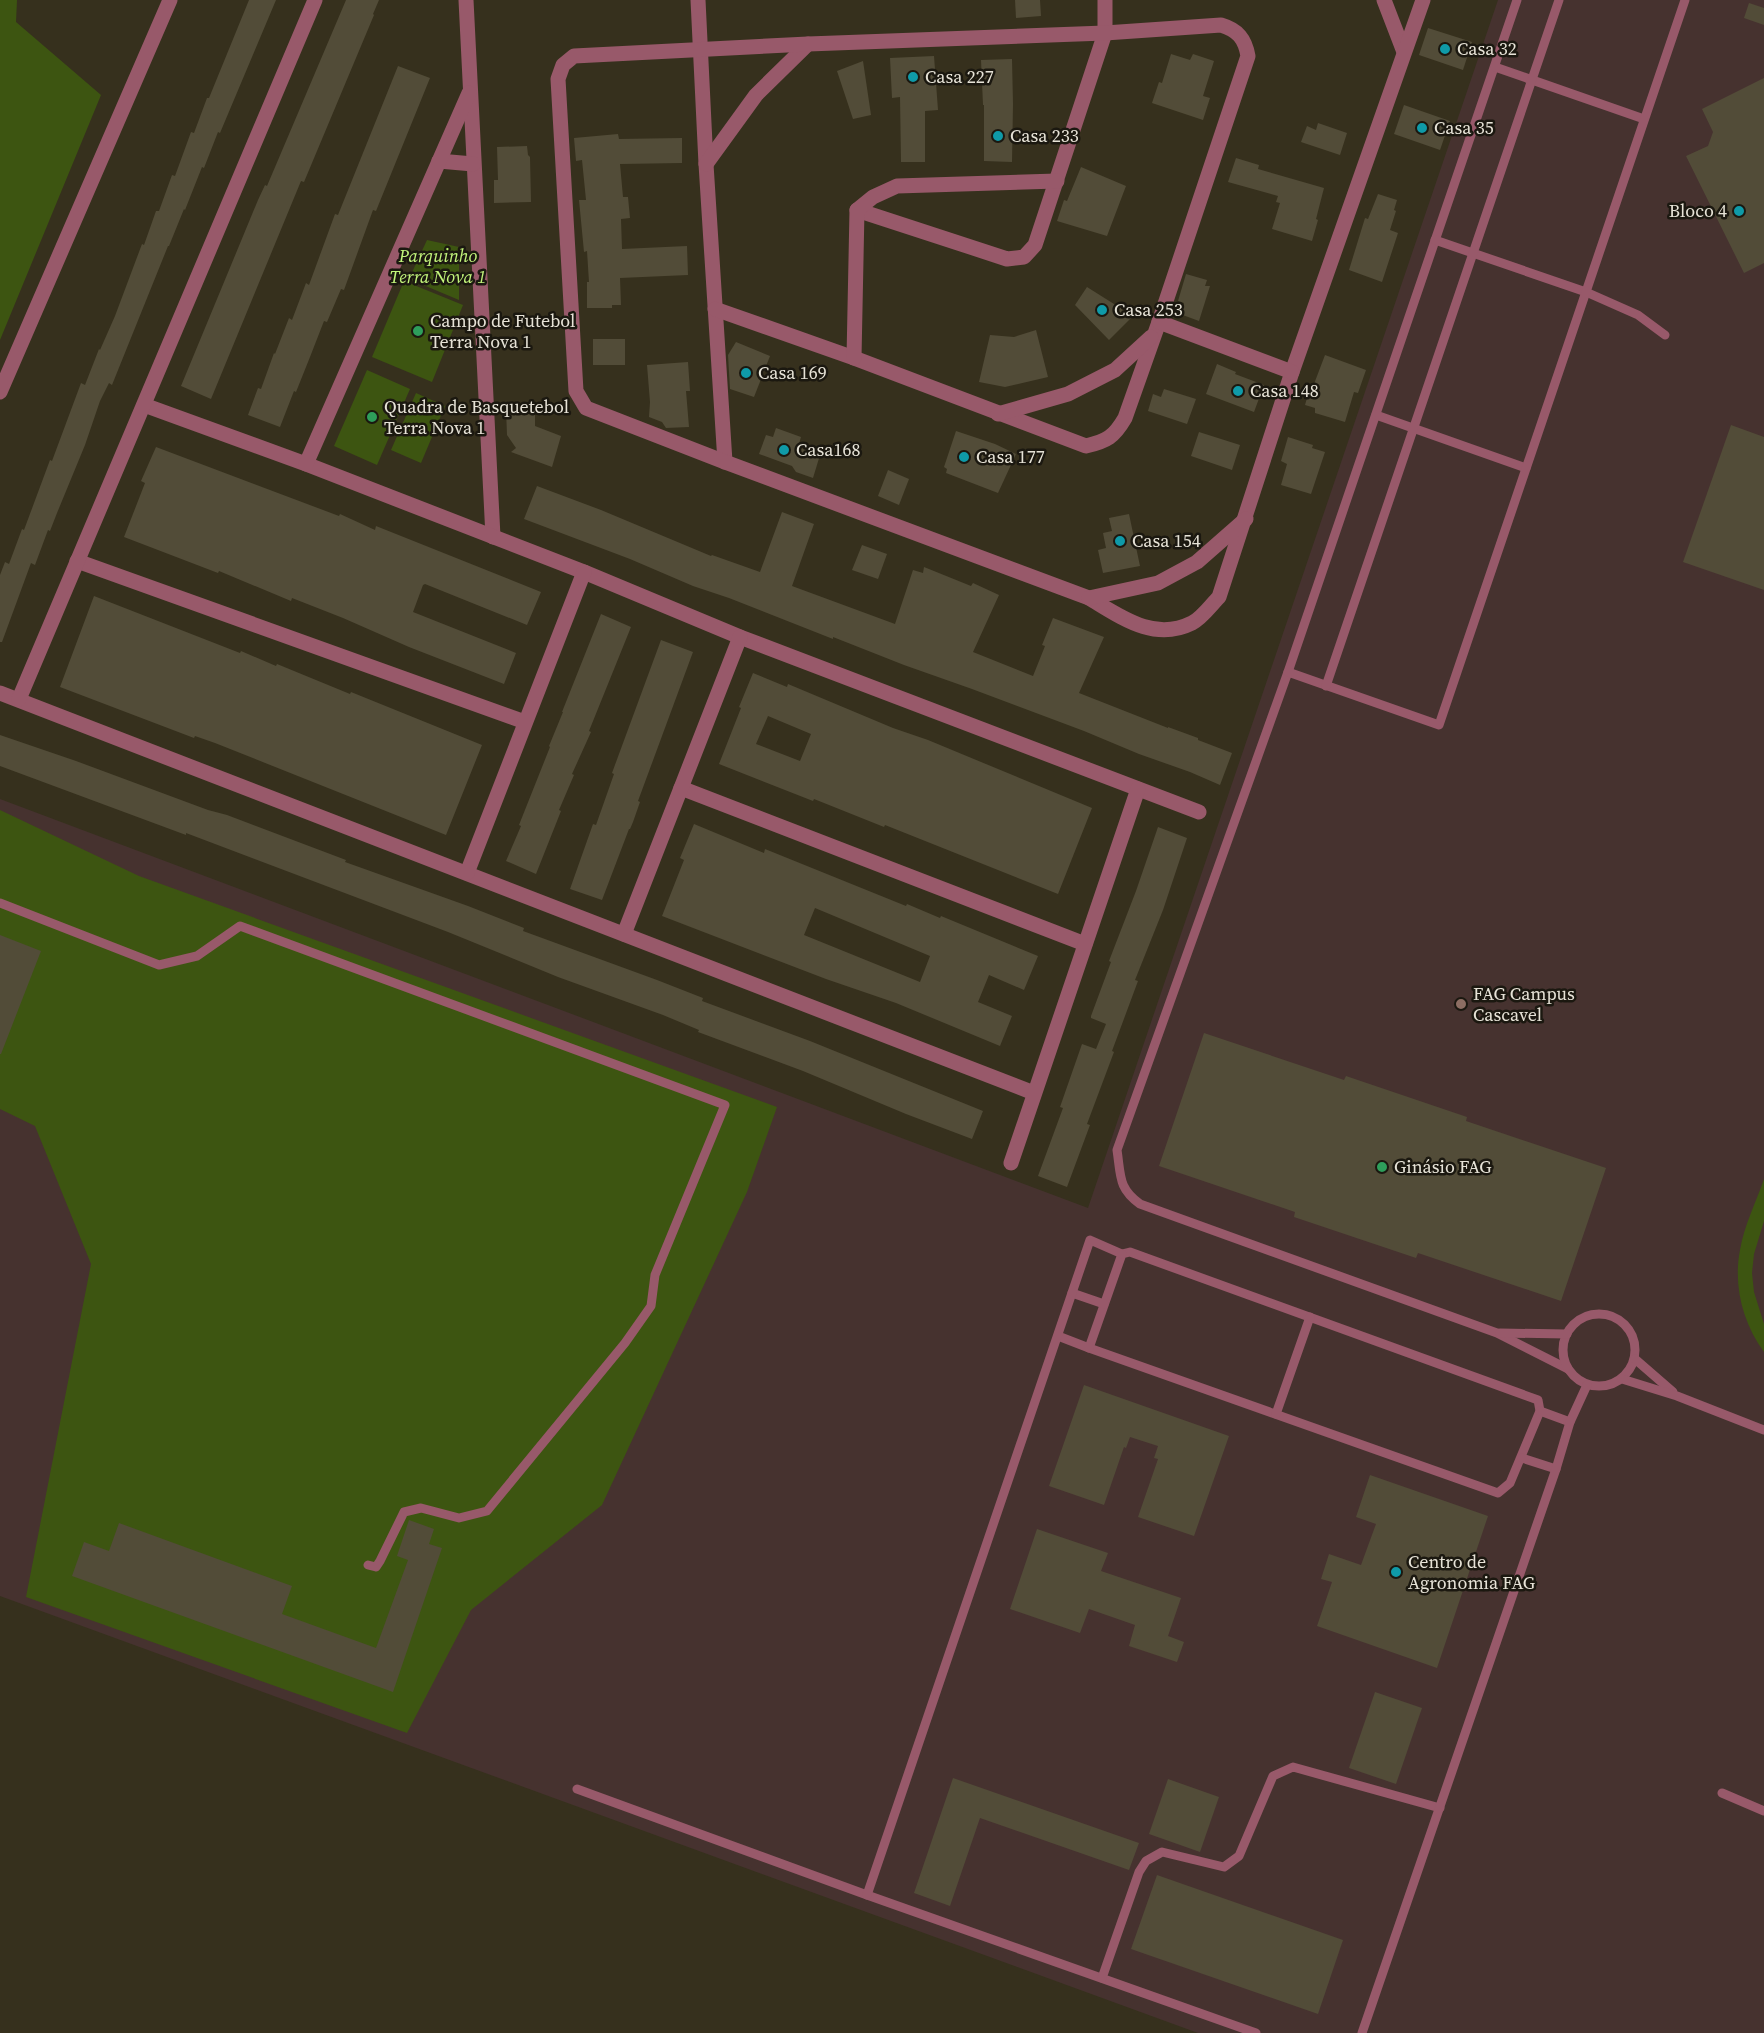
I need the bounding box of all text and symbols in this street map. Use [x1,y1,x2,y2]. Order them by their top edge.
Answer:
place label: Casa 32 [1457,36,1517,61]
marker: Casa 32 [1438,42,1452,56]
place label: Casa 227 [925,64,994,89]
marker: Casa 227 [906,70,920,84]
place label: Casa 35 [1434,115,1494,140]
marker: Casa 35 [1415,121,1429,135]
place label: Casa 233 [1010,123,1079,148]
marker: Casa 233 [991,129,1005,143]
place label: Bloco 4 [1669,198,1727,223]
marker: Bloco 4 [1732,204,1746,218]
park label: Parquinho Terra Nova 1 [390,243,486,289]
place label: Casa 253 [1114,297,1183,322]
marker: Casa 253 [1095,303,1109,317]
place label: Campo de Futebol Terra Nova 1 [430,308,575,354]
marker: Campo de Futebol Terra Nova 1 [411,324,425,338]
place label: Casa 169 [758,360,827,385]
marker: Casa 169 [739,366,753,380]
place label: Casa 148 [1250,378,1319,403]
marker: Casa 148 [1231,384,1245,398]
place label: Quadra de Basquetebol Terra Nova 1 [384,394,569,440]
marker: Quadra de Basquetebol Terra Nova 1 [365,410,379,424]
place label: Casa168 [796,437,861,462]
marker: Casa168 [777,443,791,457]
place label: Casa 177 [976,444,1045,469]
marker: Casa 177 [957,450,971,464]
place label: Casa 154 [1132,528,1201,553]
marker: Casa 154 [1113,534,1127,548]
place label: FAG Campus Cascavel [1473,981,1575,1027]
marker: FAG Campus Cascavel [1454,997,1468,1011]
place label: Ginásio FAG [1394,1154,1492,1179]
marker: Ginásio FAG [1375,1160,1389,1174]
place label: Centro de Agronomia FAG [1408,1549,1535,1595]
marker: Centro de Agronomia FAG [1389,1565,1403,1579]

